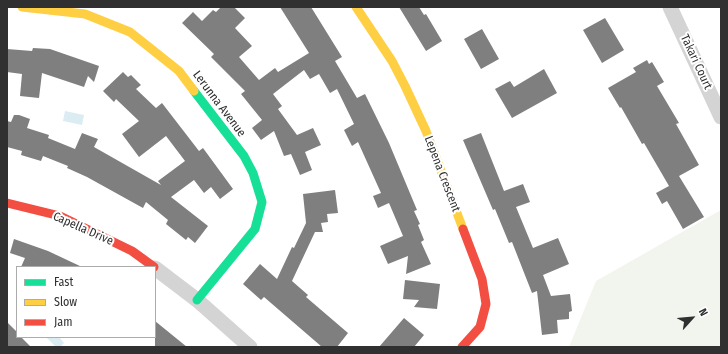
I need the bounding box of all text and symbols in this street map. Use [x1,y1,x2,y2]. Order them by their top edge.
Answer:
street label: Takari Court [677,32,715,92]
street label: Lerunna Avenue [190,68,248,140]
street label: Lepena Crescent [421,134,463,214]
street label: Capella Drive [51,209,115,249]
legend [16,266,156,338]
text: Fast [54,275,73,289]
text: Slow [54,295,77,309]
north arrow [672,298,712,338]
text: N [696,306,710,318]
text: Jam [54,315,72,329]

